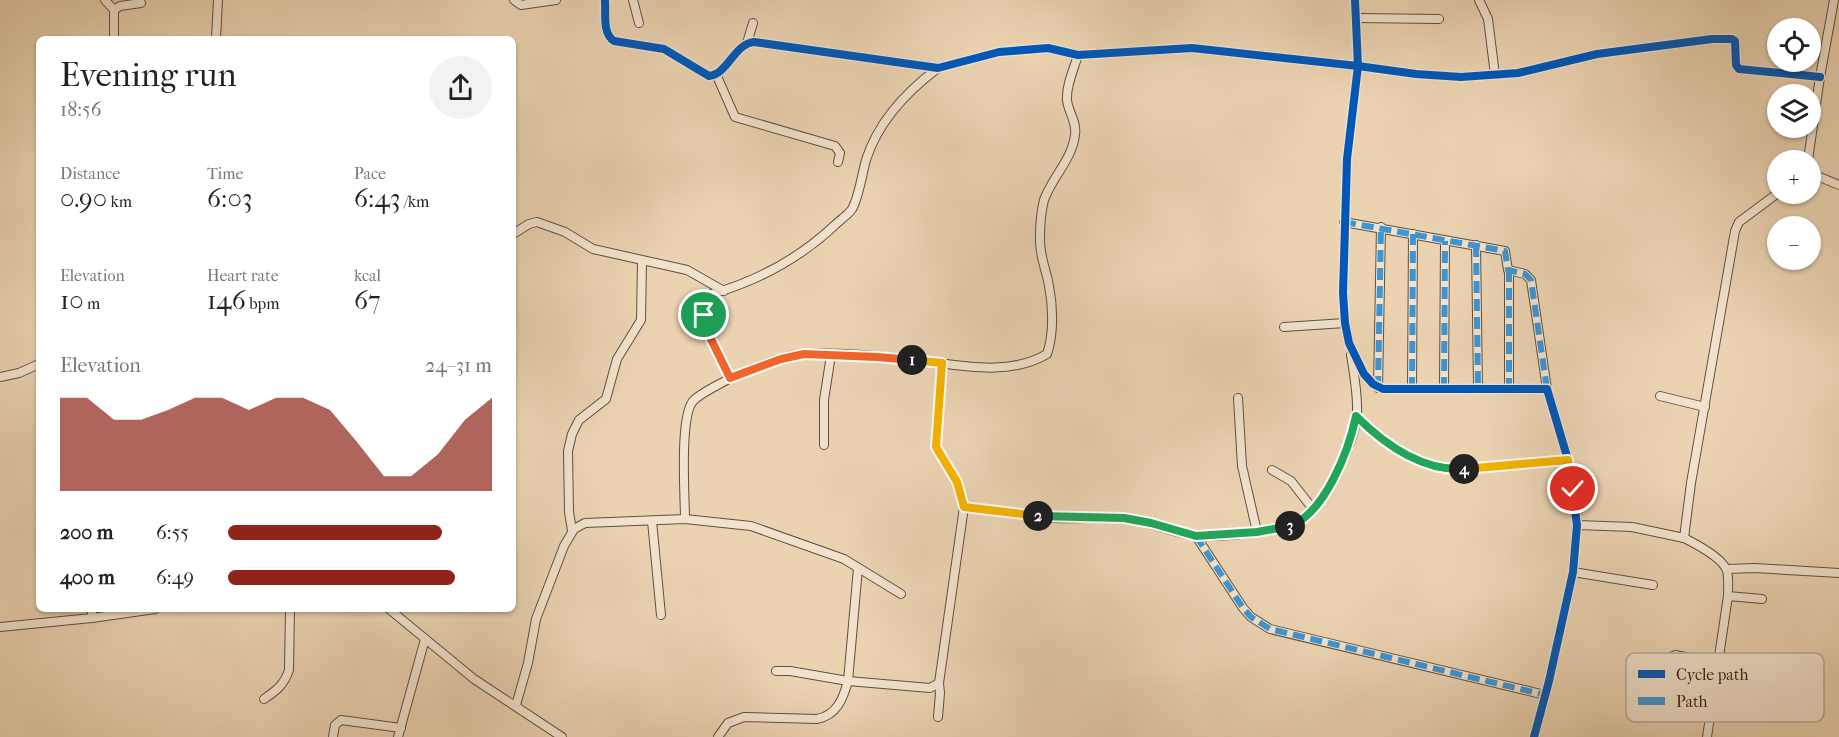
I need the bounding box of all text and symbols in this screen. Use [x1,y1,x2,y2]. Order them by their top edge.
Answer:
map controls [1767,18,1821,270]
button: locate [1767,18,1821,72]
text: Evening run [60,56,237,95]
button: share [429,56,492,119]
button: layers [1767,84,1821,138]
text: 18:56 [60,98,102,121]
button: + [1767,150,1821,204]
text: Distance [60,164,120,183]
text: Time [207,164,243,183]
text: Pace [354,164,386,183]
text: 0.90 [60,183,107,214]
text: 6:03 [207,183,252,214]
text: 6:43 [354,183,400,214]
text: km [107,192,132,211]
text: /km [400,192,429,211]
button: − [1767,216,1821,270]
text: Elevation [60,266,125,285]
text: Heart rate [207,266,279,285]
text: kcal [354,266,381,285]
text: 10 [60,285,83,316]
text: 146 [207,285,246,316]
text: 67 [354,285,380,316]
pin [678,289,729,340]
text: m [83,294,100,313]
text: bpm [246,294,279,313]
icon: arrive [687,298,720,331]
pin: 1 [897,345,927,375]
text: 1 [909,350,915,369]
text: Elevation [60,354,141,377]
text: 24–31 m [425,354,492,377]
pin: 4 [1449,454,1479,484]
text: 4 [1459,459,1469,478]
pin [1547,463,1598,514]
icon: check [1556,472,1589,505]
pin: 2 [1023,501,1053,531]
text: 2 [1034,506,1042,525]
pin: 3 [1275,511,1305,541]
text: 3 [1287,516,1293,535]
text: 200 m [60,521,113,544]
text: 6:55 [156,521,189,544]
text: 400 m [60,566,115,589]
text: 6:49 [156,566,194,589]
legend [1626,653,1824,722]
text: Cycle path [1676,665,1748,684]
text: Path [1676,692,1708,711]

